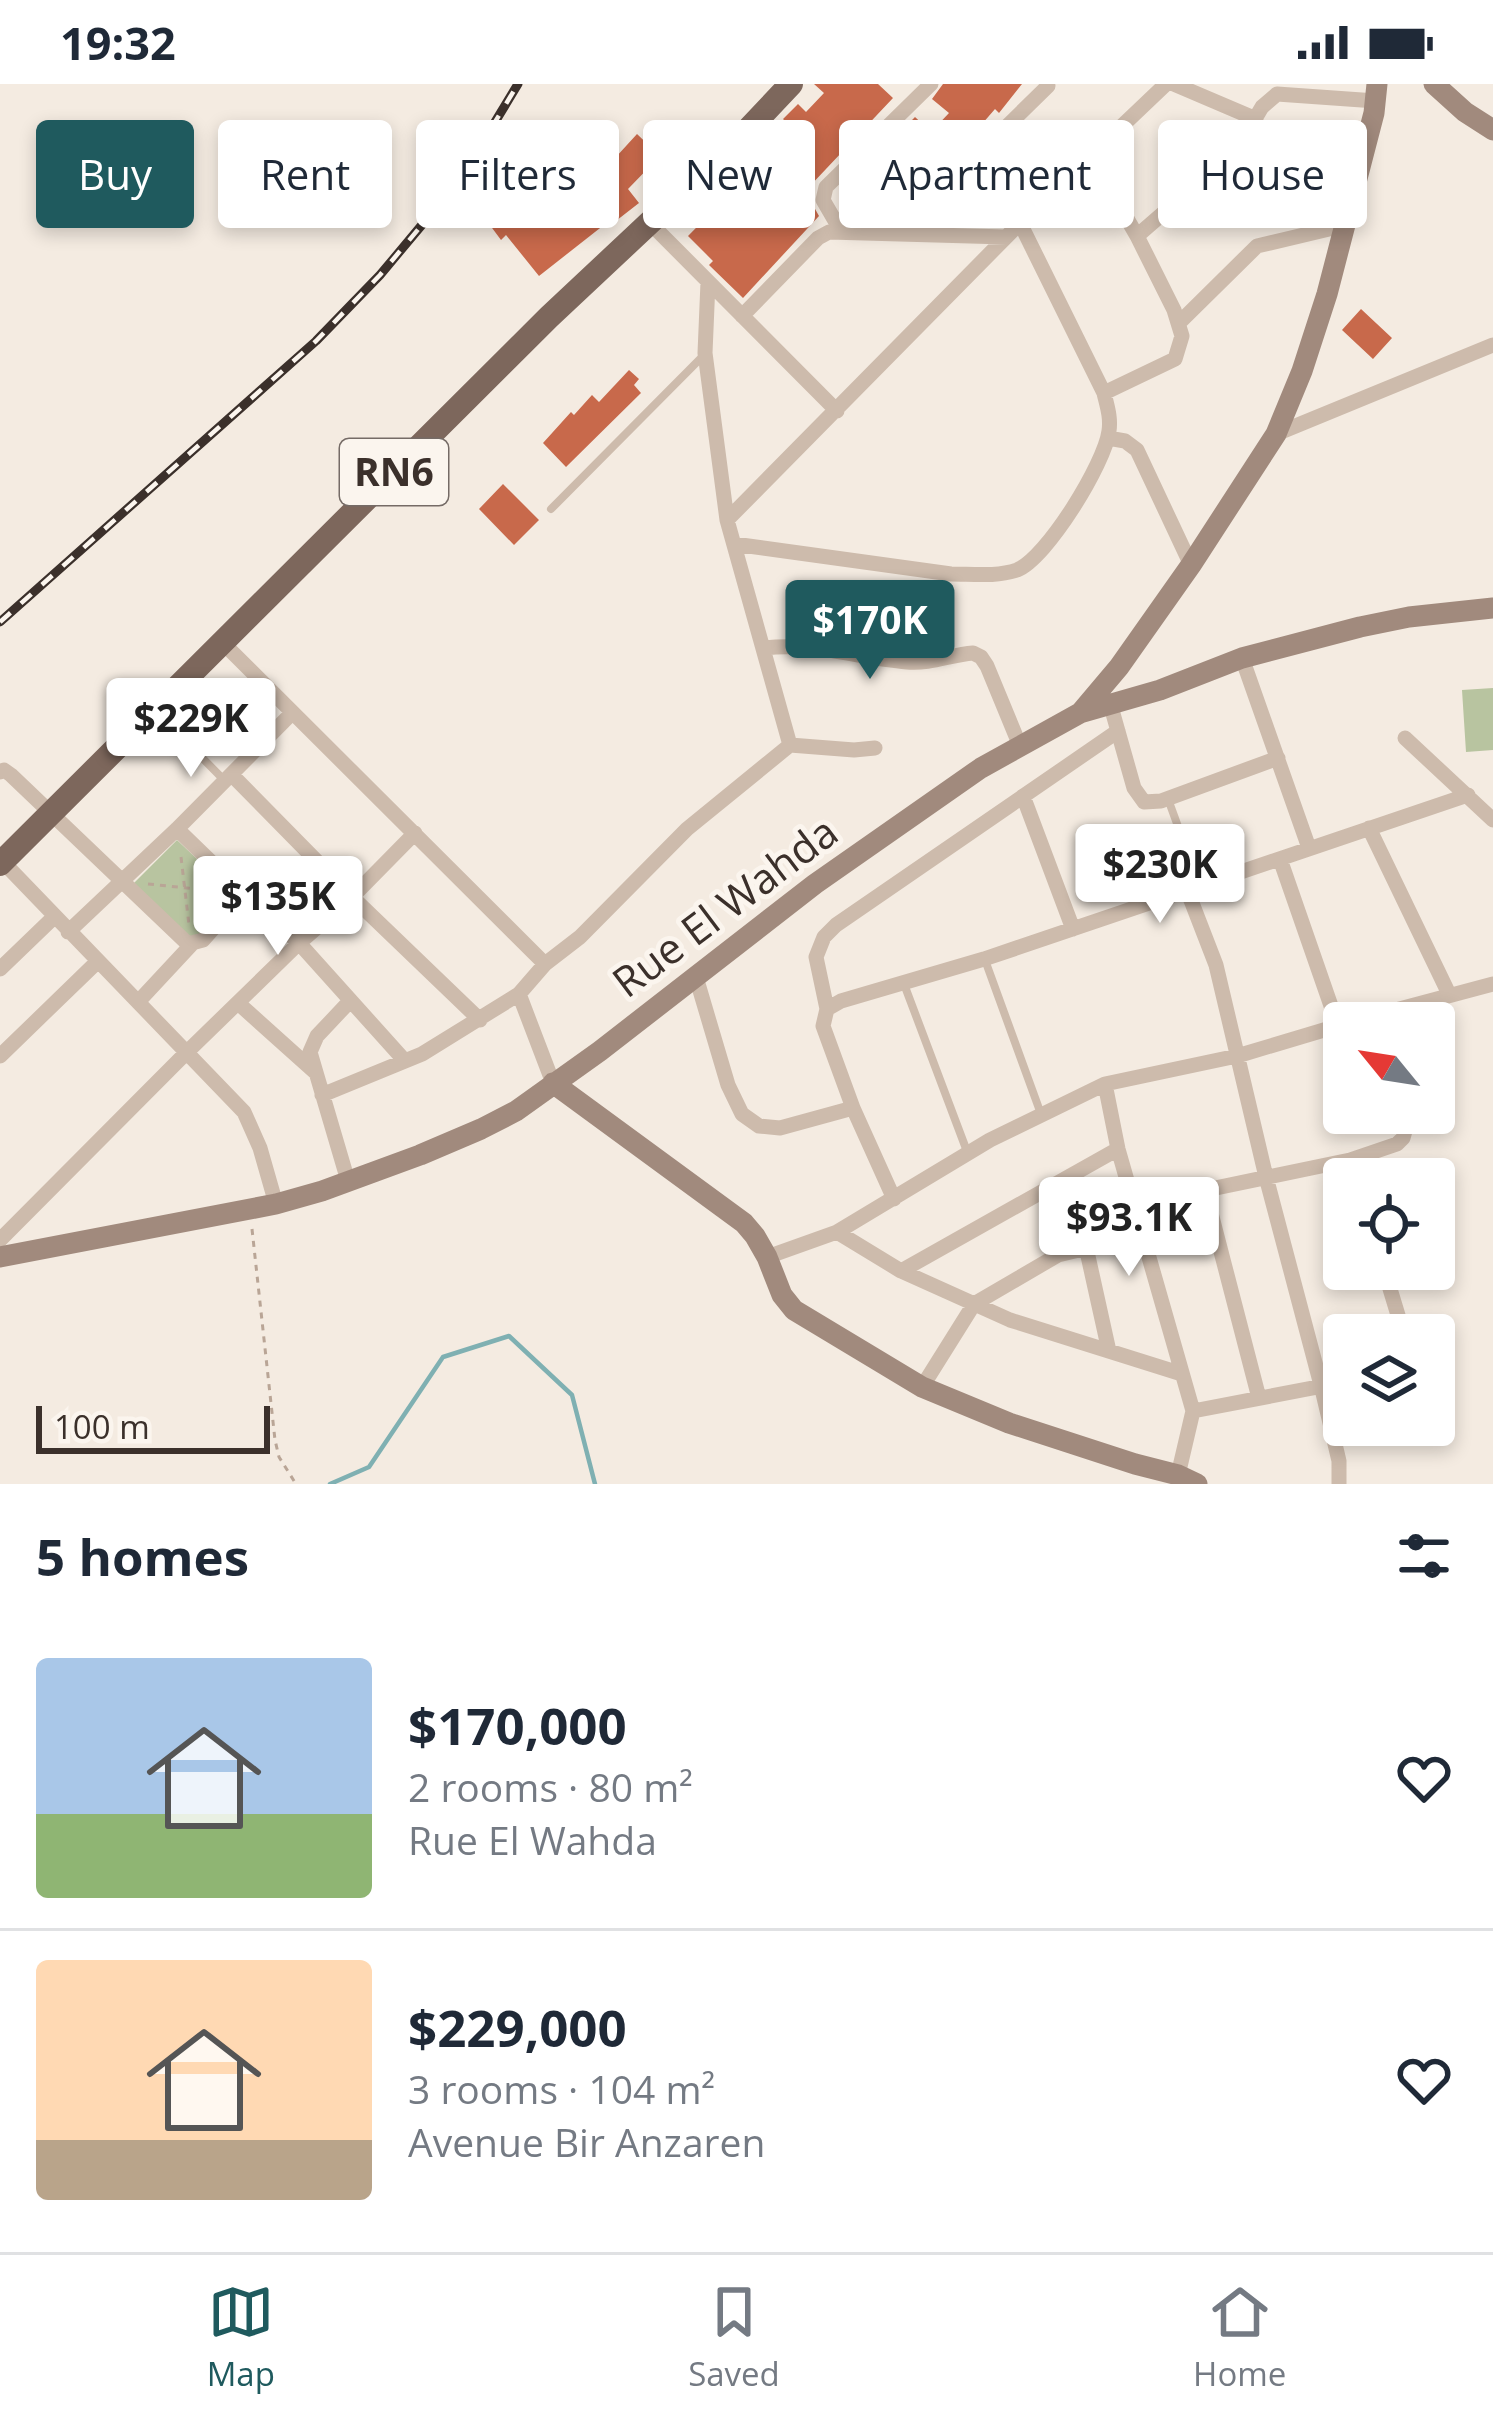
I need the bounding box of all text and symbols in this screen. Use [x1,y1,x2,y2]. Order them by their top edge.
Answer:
text: 19:32 [60,12,176,73]
chip: Buy [36,120,194,228]
chip: Rent [218,120,392,228]
chip: Filters [416,120,619,228]
chip: New [643,120,815,228]
chip: Apartment [839,120,1134,228]
chip: House [1158,120,1367,228]
road number: RN6 [340,439,448,505]
pin: $170K [786,580,954,682]
text: $170K [812,592,928,645]
pin: $229K [107,678,275,780]
text: $229K [133,690,249,743]
street label: Rue El Wahda [600,802,848,1009]
pin: $230K [1076,824,1244,926]
text: $230K [1102,836,1218,889]
pin: $135K [194,856,362,958]
text: $135K [220,868,336,921]
north arrow [1323,1002,1455,1134]
map controls [1323,1002,1455,1446]
button: locate [1323,1158,1455,1290]
pin: $93.1K [1031,1177,1227,1279]
text: $93.1K [1066,1189,1192,1242]
button: layers [1323,1314,1455,1446]
scale bar [36,1400,270,1453]
text: 100 m [54,1404,150,1449]
text: 5 homes [36,1521,249,1591]
icon: filters [1391,1523,1457,1589]
text: $170,000 [408,1690,627,1760]
icon: home [132,1706,276,1850]
icon: heart [1391,1745,1457,1811]
text: 2 rooms · 80 m² [408,1760,693,1813]
text: Rue El Wahda [408,1813,657,1866]
text: $229,000 [408,1992,627,2062]
icon: home [132,2008,276,2152]
icon: heart [1391,2047,1457,2113]
text: 3 rooms · 104 m² [408,2062,715,2115]
text: Avenue Bir Anzaren [408,2115,765,2168]
tab: Map [207,2279,275,2396]
tab: Saved [688,2279,780,2396]
tab: Home [1193,2279,1286,2396]

